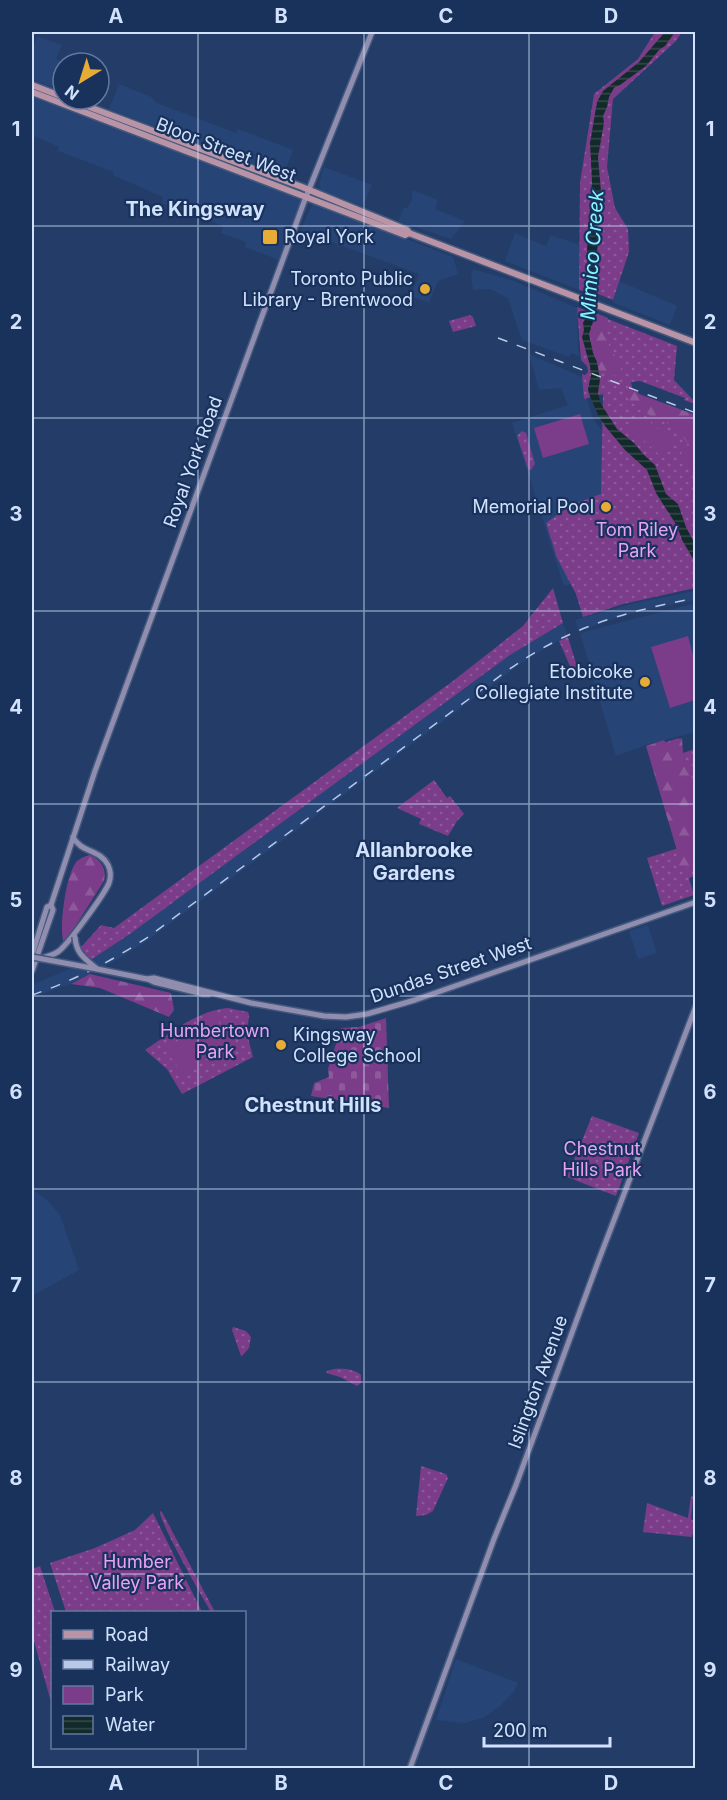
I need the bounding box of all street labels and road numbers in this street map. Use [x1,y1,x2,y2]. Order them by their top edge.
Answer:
street label: Bloor Street West [153,113,299,186]
street label: Royal York Road [159,393,226,530]
street label: Dundas Street West [368,932,534,1007]
street label: Islington Avenue [504,1312,571,1451]

